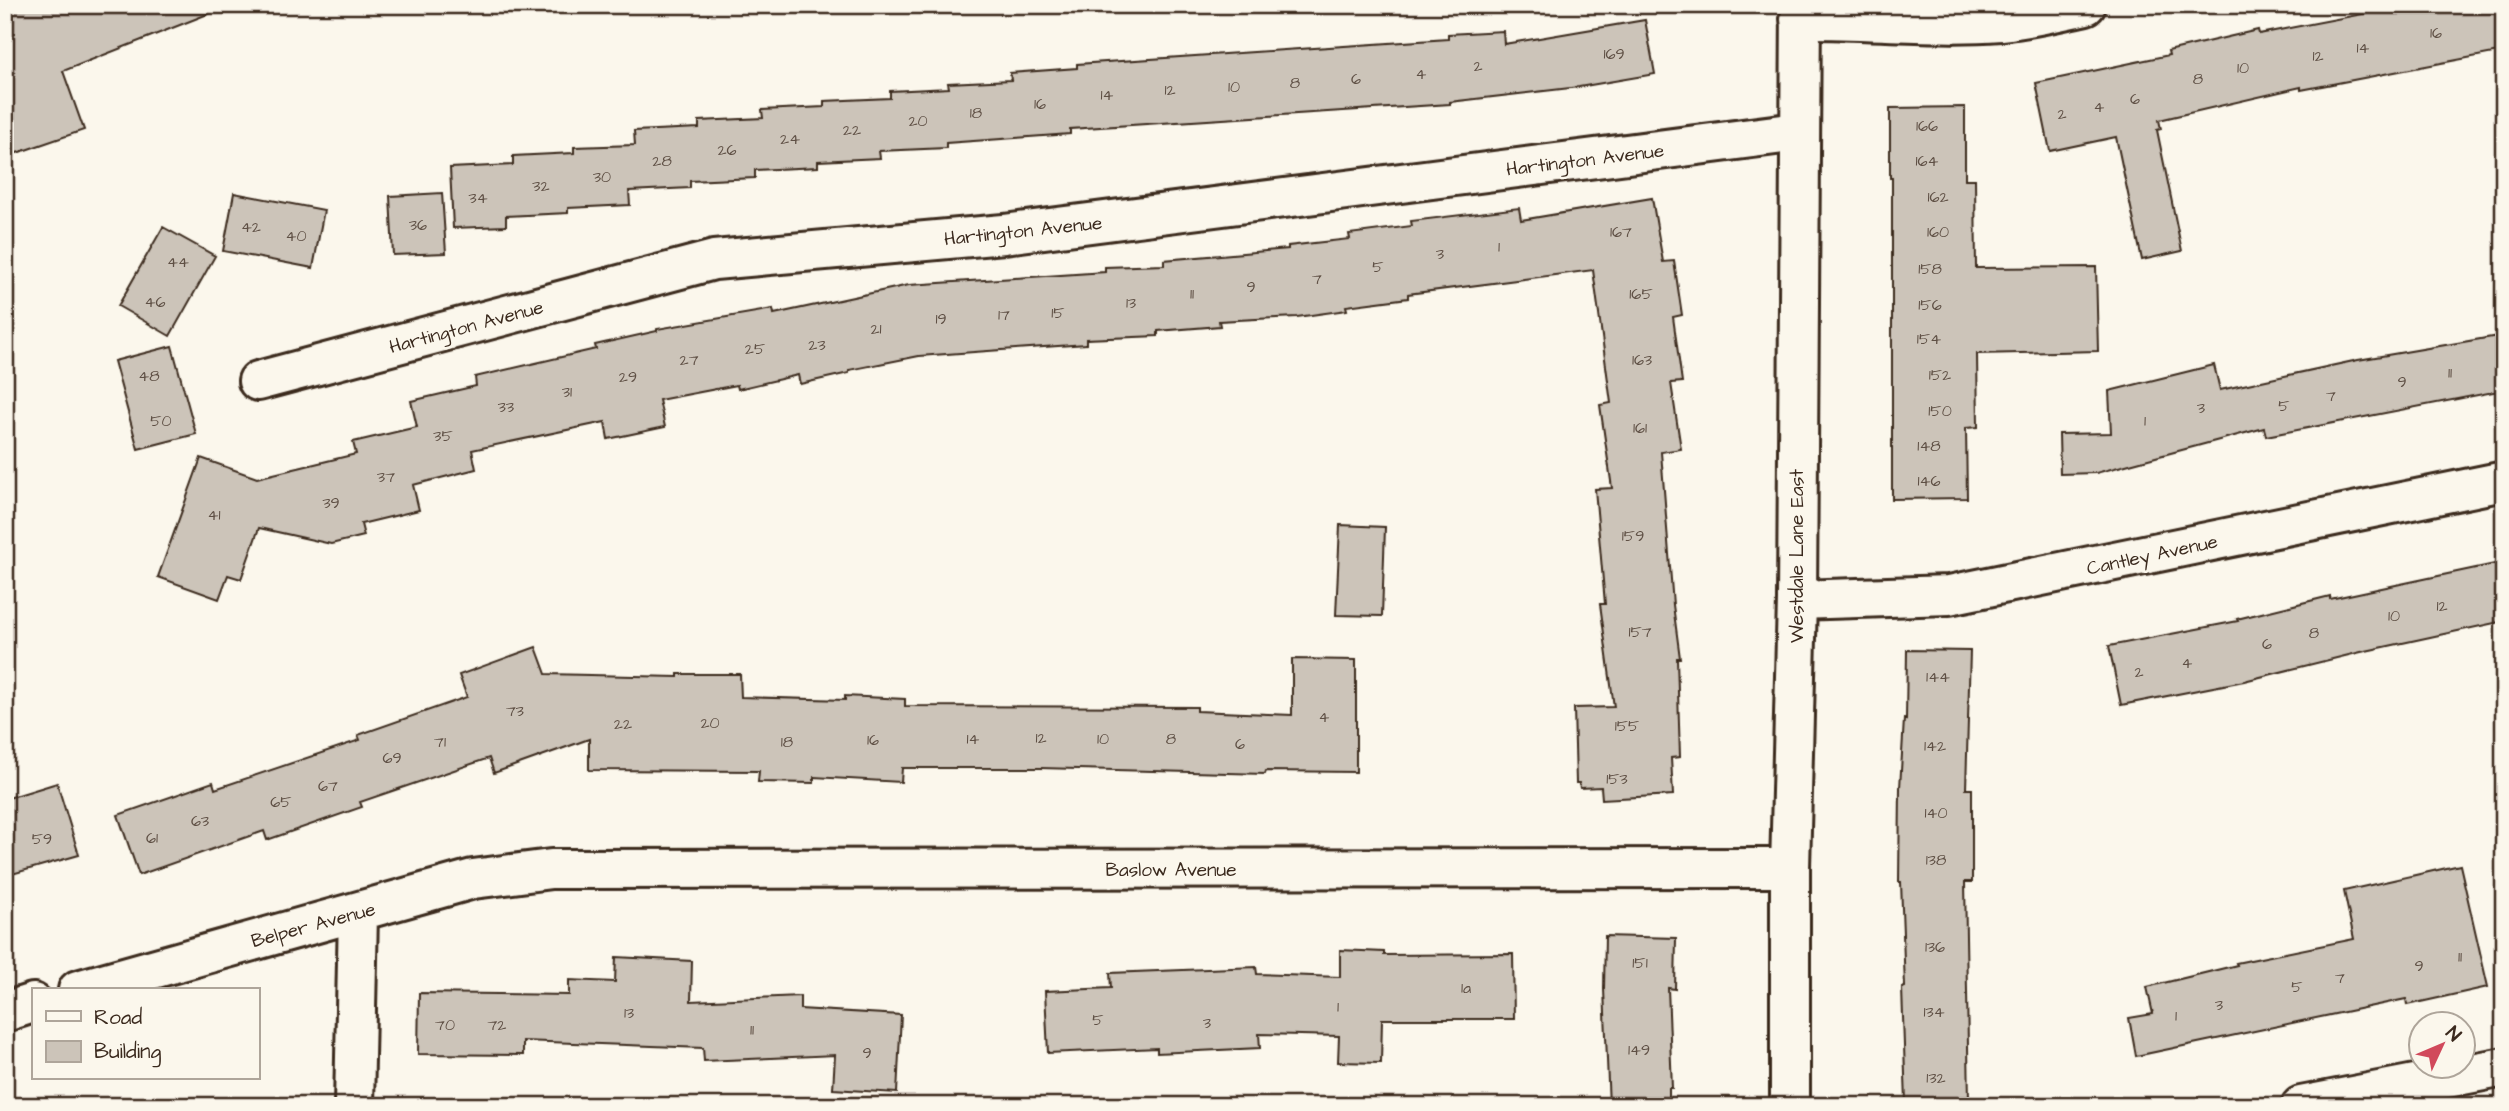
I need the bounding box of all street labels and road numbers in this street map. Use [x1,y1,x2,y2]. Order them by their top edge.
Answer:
street label: Hartington Avenue [1505,137,1666,185]
street label: Hartington Avenue [943,210,1104,254]
street label: Hartington Avenue [386,294,547,362]
street label: Westdale Lane East [1784,469,1811,643]
street label: Cantley Avenue [2084,528,2221,584]
street label: Baslow Avenue [1105,857,1237,884]
street label: Belper Avenue [248,896,378,955]

